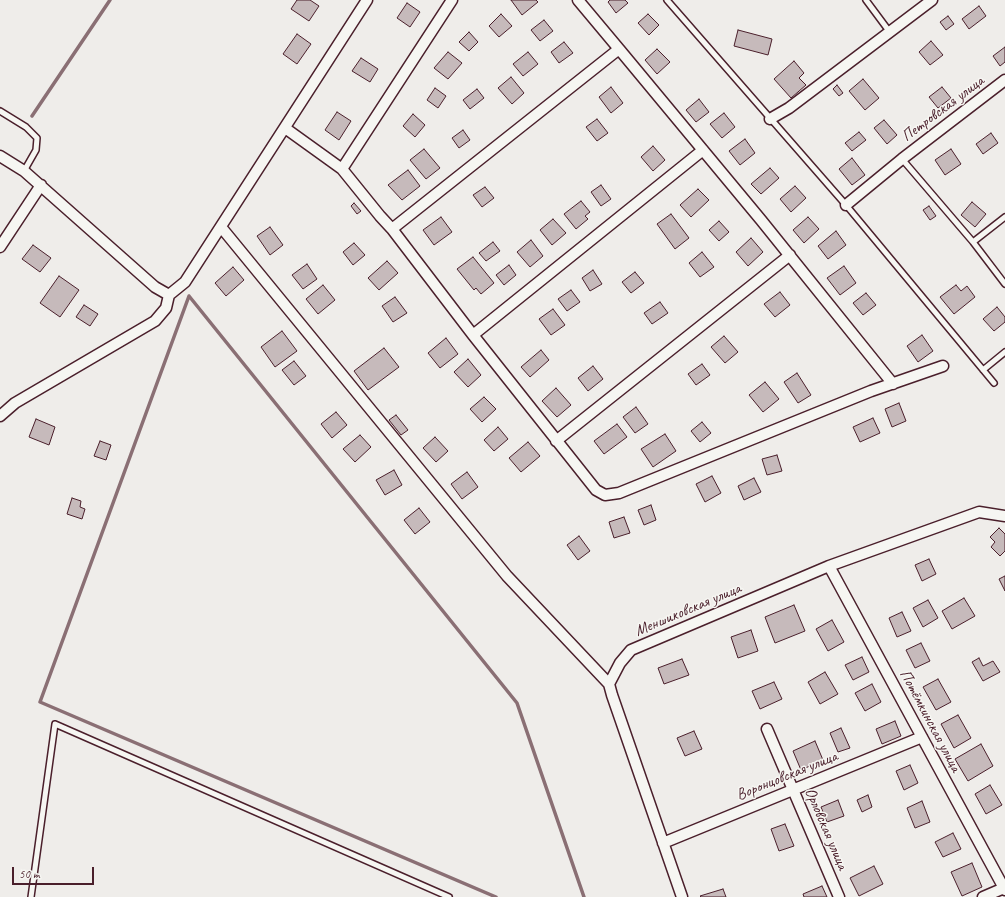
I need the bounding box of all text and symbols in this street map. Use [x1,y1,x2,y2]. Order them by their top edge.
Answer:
street label: Петровская улица [898,72,988,146]
street label: Меншиковская улица [632,579,744,641]
street label: Потёмкинская улица [895,666,965,776]
street label: Воронцовская улица [734,747,840,805]
street label: Орловская улица [800,785,852,873]
scale bar [14,859,96,885]
text: 50 m [19,866,39,882]

